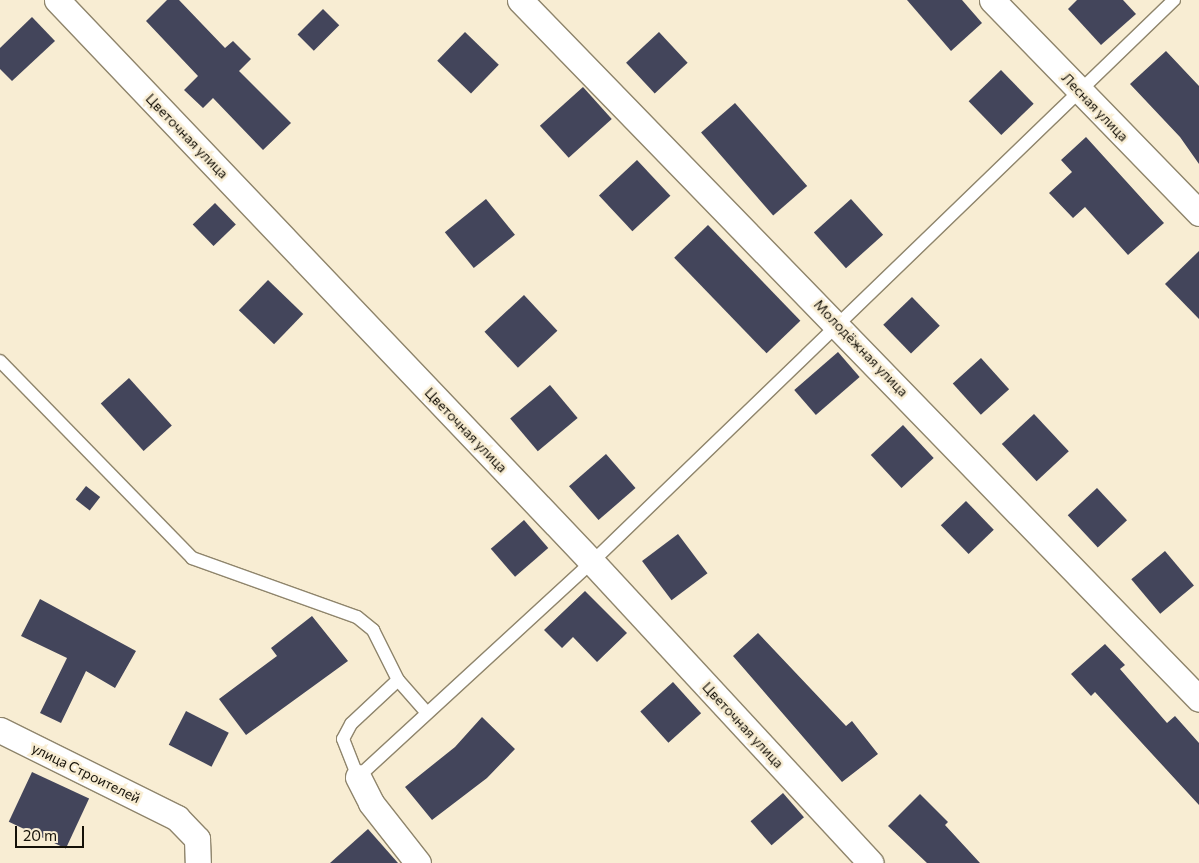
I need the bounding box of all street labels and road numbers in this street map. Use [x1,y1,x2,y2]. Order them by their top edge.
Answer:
street label: Лесная улица [1058,69,1132,145]
street label: Цветочная улица [142,90,232,182]
street label: Молодёжная улица [810,296,912,400]
street label: Цветочная улица [421,384,511,476]
street label: Цветочная улица [699,679,787,771]
street label: улица Строителей [29,739,143,807]

